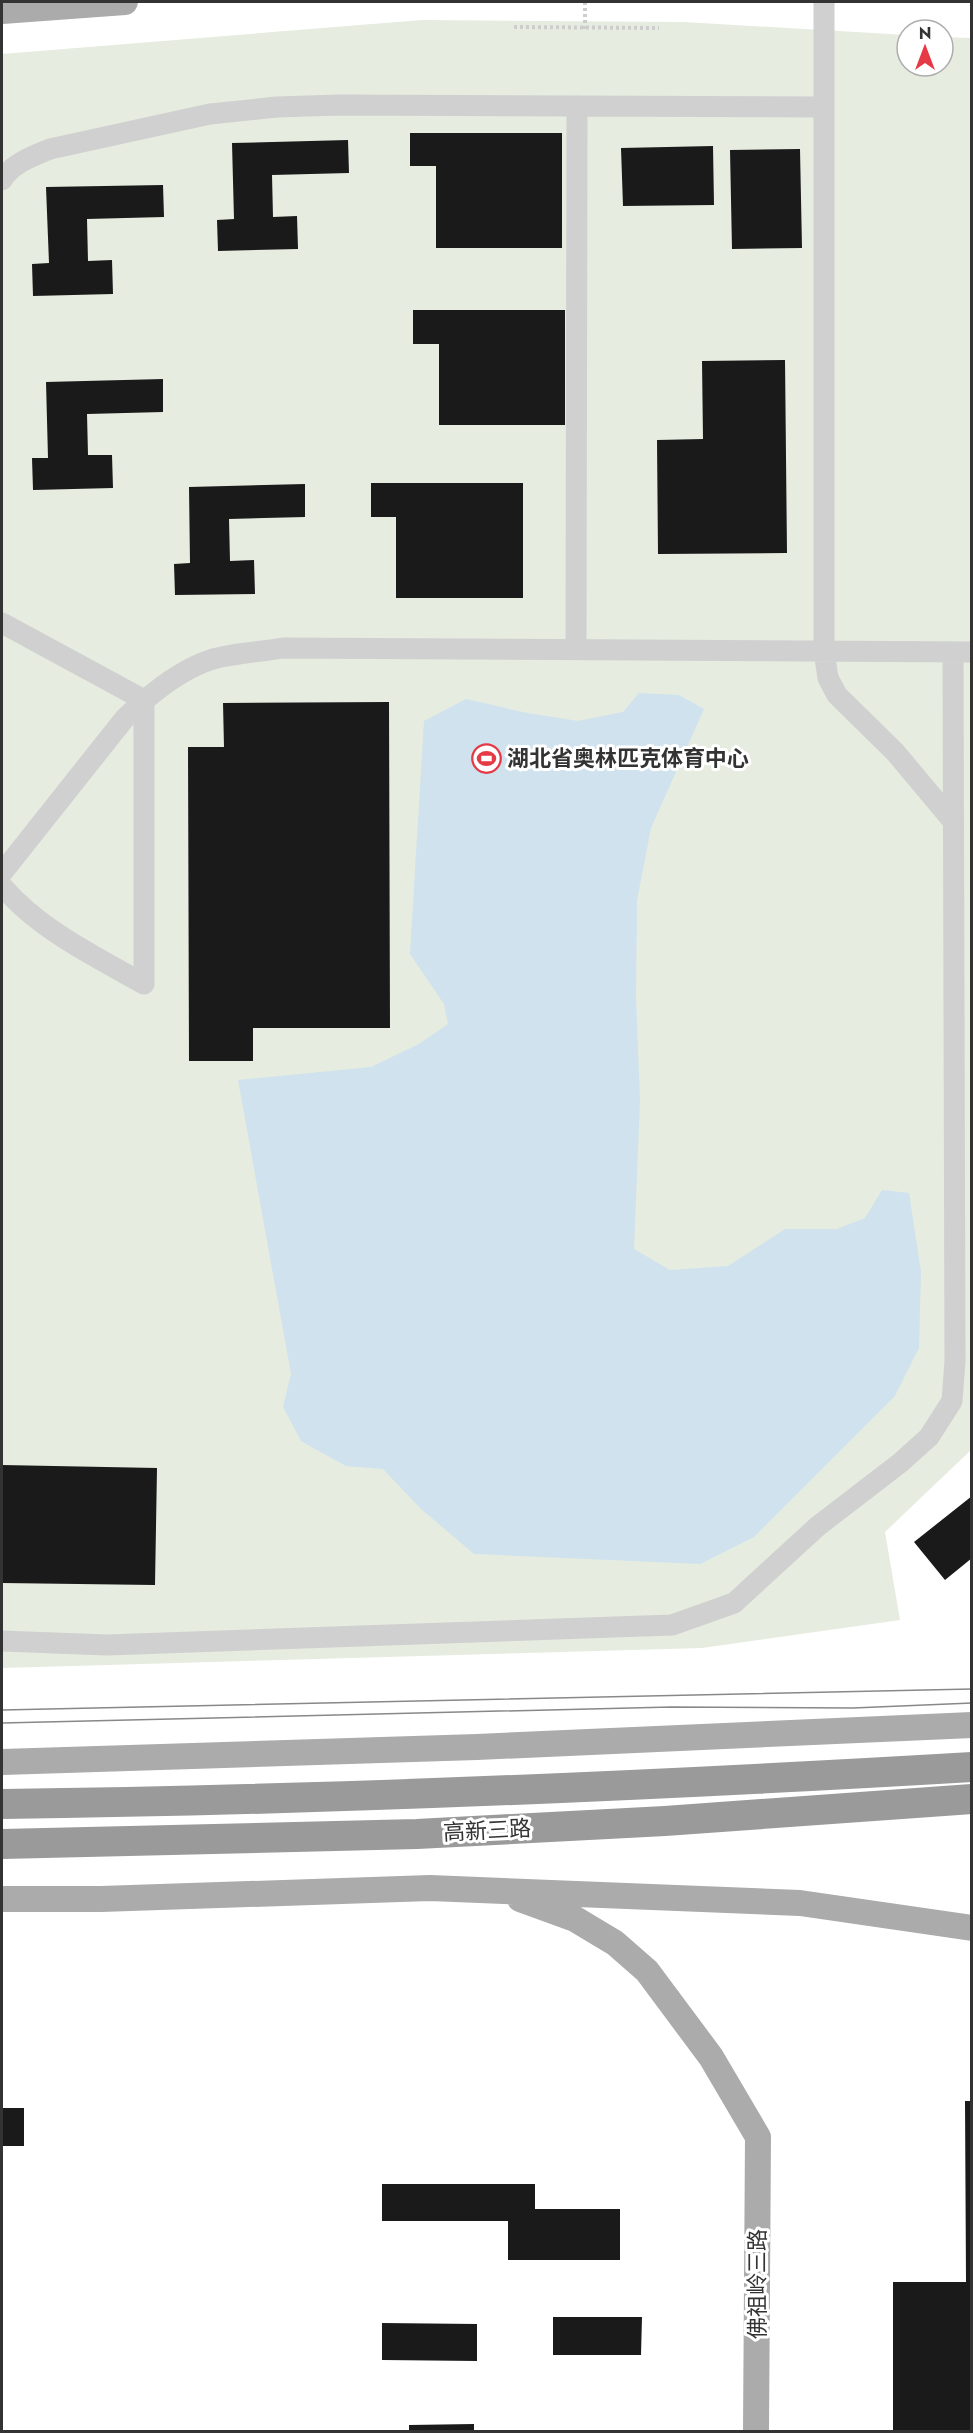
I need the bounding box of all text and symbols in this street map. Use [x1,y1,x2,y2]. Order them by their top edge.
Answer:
north arrow [895,18,955,78]
text: N [919,22,931,45]
sports icon: 湖北省奥林匹克体育中心 [470,742,502,774]
place label: 湖北省奥林匹克体育中心 [507,742,749,774]
street label: 高新三路 [442,1812,532,1848]
street label: 佛祖岭三路 [741,2229,773,2339]

